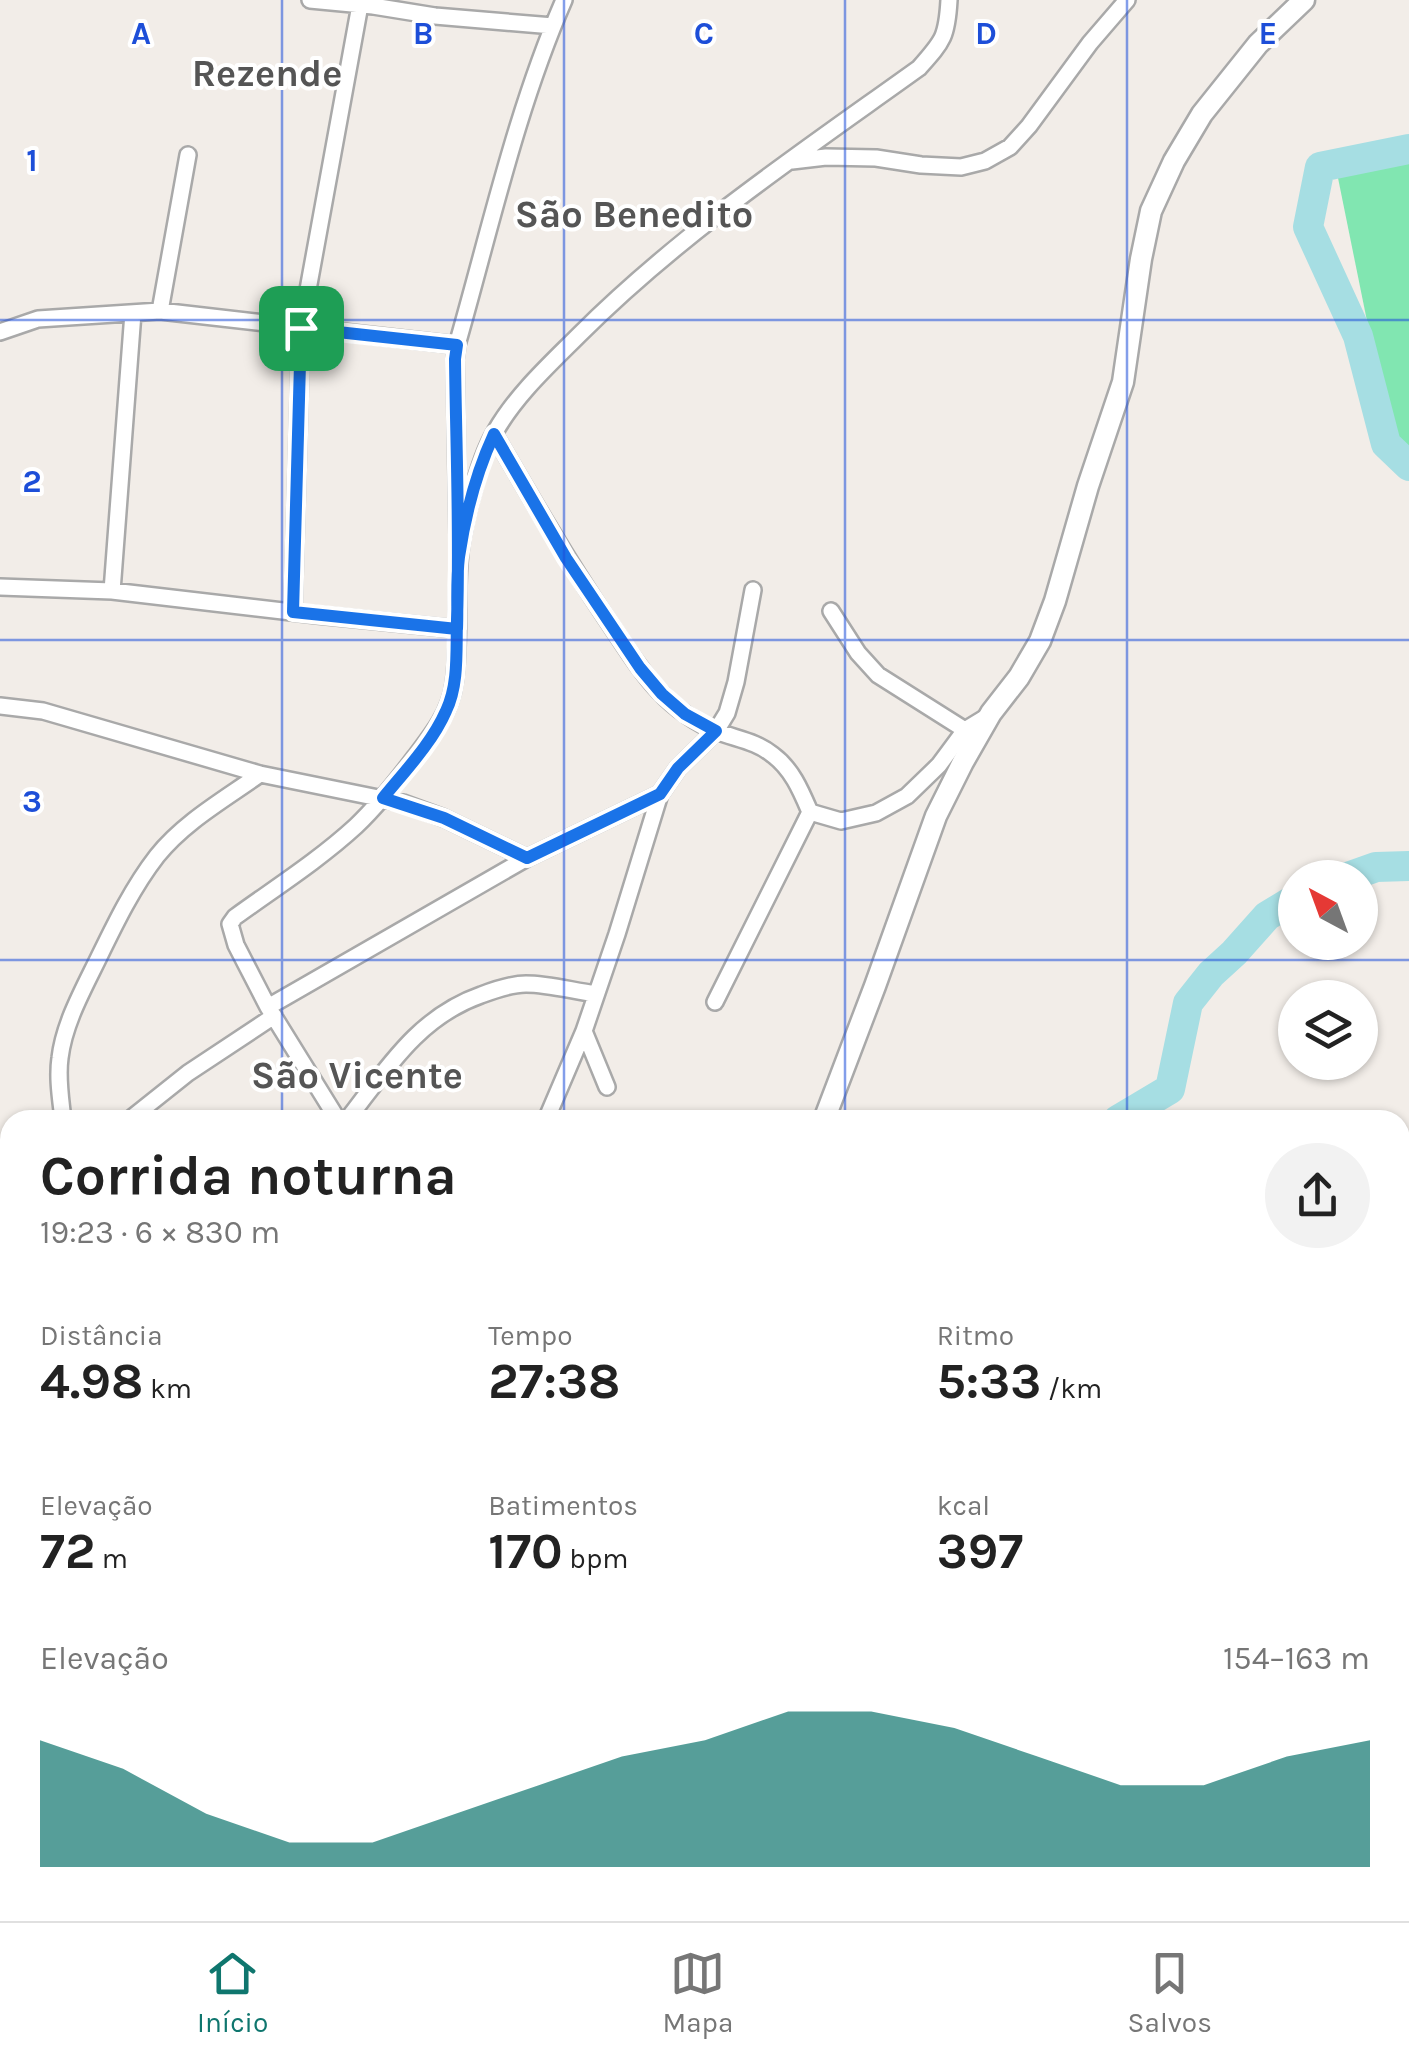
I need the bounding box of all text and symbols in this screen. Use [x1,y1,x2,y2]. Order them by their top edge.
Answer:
text: A [131,15,151,52]
text: B [413,15,433,52]
text: C [694,15,714,52]
text: D [975,15,997,52]
text: E [1259,15,1277,52]
district label: Rezende [192,51,342,96]
text: 1 [26,142,38,179]
district label: São Benedito [515,192,753,237]
pin [259,286,344,371]
icon: arrive [274,301,329,356]
text: 2 [22,463,42,500]
text: 3 [22,783,42,820]
north arrow [1278,860,1378,960]
map controls [1278,860,1378,1080]
button: layers [1278,980,1378,1080]
district label: São Vicente [251,1053,463,1098]
button: share [1265,1143,1370,1248]
text: Corrida noturna [40,1144,457,1208]
text: 19:23 · 6 × 830 m [40,1214,280,1251]
text: Distância [40,1319,163,1352]
text: Tempo [488,1319,572,1352]
text: Ritmo [937,1319,1014,1352]
text: 4.98 [40,1352,143,1411]
text: 27:38 [488,1352,620,1411]
text: 5:33 [937,1352,1041,1411]
text: km [143,1372,192,1405]
text: /km [1041,1372,1102,1405]
text: Elevação [40,1489,153,1522]
text: Batimentos [488,1489,638,1522]
text: kcal [937,1489,990,1522]
text: 72 [40,1522,95,1581]
text: 170 [488,1522,563,1581]
text: 397 [937,1522,1023,1581]
text: m [95,1542,128,1575]
text: bpm [563,1542,628,1575]
text: Elevação [40,1640,169,1677]
text: 154–163 m [1223,1640,1370,1677]
tab: Início [197,1946,268,2039]
tab: Mapa [662,1946,733,2039]
tab: Salvos [1128,1946,1212,2039]

